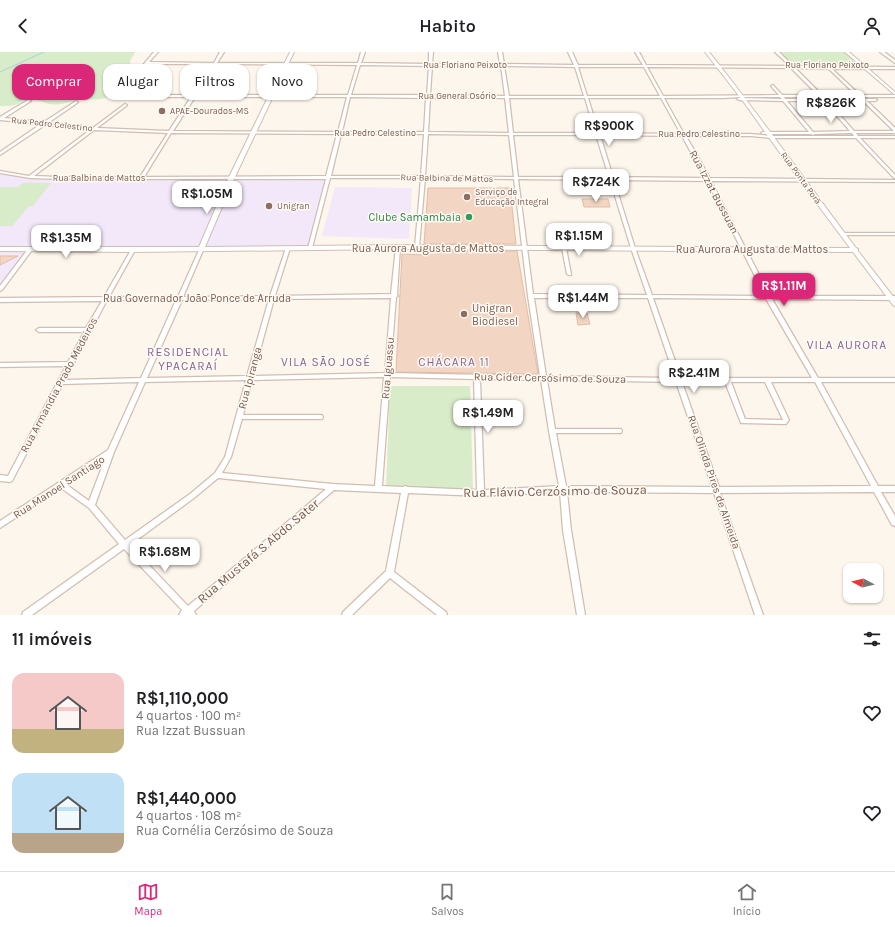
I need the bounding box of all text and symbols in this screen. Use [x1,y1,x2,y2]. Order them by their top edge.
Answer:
icon: back [12,15,34,37]
text: Habito [419,15,476,37]
icon: person [861,15,883,37]
street label: Rua Floriano Peixoto [423,60,507,70]
street label: Rua Floriano Peixoto [785,60,869,70]
chip: Comprar [12,64,95,100]
chip: Alugar [103,64,172,100]
chip: Filtros [180,64,249,100]
chip: Novo [257,64,317,100]
pin: R$826K [798,90,864,124]
street label: Rua General Osório [418,91,496,101]
text: R$826K [806,95,856,110]
marker: APAE-Dourados-MS [157,106,167,116]
place label: APAE-Dourados-MS [170,106,249,116]
pin: R$900K [576,113,642,147]
street label: Rua Pedro Celestino [11,115,93,133]
text: R$900K [584,118,634,133]
street label: Rua Pedro Celestino [334,128,416,138]
street label: Rua Pedro Celestino [658,129,740,139]
street label: Rua Izzat Bussuan [686,148,742,236]
street label: Rua Ponta Porã [779,150,823,206]
pin: R$724K [563,169,629,203]
street label: Rua Balbina de Mattos [401,172,494,184]
street label: Rua Balbina de Mattos [53,173,146,183]
text: R$724K [572,174,620,189]
pin: R$1.05M [170,181,244,215]
text: R$1.05M [181,186,233,201]
place label: Serviço de Educação Integral [475,187,549,208]
marker: Serviço de Educação Integral [462,192,472,202]
marker: Unigran [264,201,274,211]
place label: Unigran [277,201,310,211]
place label: Clube Samambaia [368,211,461,224]
marker: Clube Samambaia [464,212,474,222]
pin: R$1.15M [542,223,616,257]
pin: R$1.35M [29,225,103,259]
text: R$1.15M [555,228,603,243]
text: R$1.35M [40,230,92,245]
street label: Rua Aurora Augusta de Mattos [352,242,504,255]
street label: Rua Aurora Augusta de Mattos [676,243,828,256]
pin: R$1.11M [747,273,821,307]
text: R$1.11M [761,278,807,293]
pin: R$1.44M [546,285,620,319]
text: R$1.44M [557,290,609,305]
street label: Rua Governador João Ponce de Arruda [103,292,291,305]
place label: Unigran Biodiesel [472,302,518,328]
marker: Unigran Biodiesel [459,309,469,319]
street label: Rua Armandia Prado Medeiros [18,315,100,455]
street label: Rua Iguassu [379,336,397,400]
district label: VILA AURORA [807,338,887,352]
district label: RESIDENCIAL YPACARAÍ [147,345,229,373]
street label: Rua Ipiranga [235,346,265,410]
district label: VILA SÃO JOSÉ [281,354,371,369]
district label: CHÁCARA 11 [418,354,490,369]
pin: R$2.41M [657,360,731,394]
text: R$2.41M [668,365,720,380]
street label: Rua Cider Cersósimo de Souza [474,370,626,386]
pin: R$1.49M [451,400,525,434]
text: R$1.49M [462,405,514,420]
street label: Rua Olinda Pires de Almeida [685,413,743,551]
street label: Rua Manoel Santiago [11,453,107,521]
street label: Rua Flávio Cerzósimo de Souza [463,482,647,500]
street label: Rua Mustafá S Abdo Sater [194,496,322,606]
pin: R$1.68M [128,539,202,573]
text: R$1.68M [139,544,191,559]
north arrow [843,563,883,603]
map controls [843,563,883,603]
icon: filters [861,628,883,650]
text: 11 imóveis [12,629,92,649]
text: R$1,110,000 [136,688,228,708]
icon: home [44,689,92,737]
icon: heart [861,702,883,724]
text: 4 quartos · 100 m² [136,708,241,723]
text: Rua Izzat Bussuan [136,723,246,738]
text: R$1,440,000 [136,788,237,808]
icon: home [44,789,92,837]
icon: heart [861,802,883,824]
text: 4 quartos · 108 m² [136,808,241,823]
text: Rua Cornélia Cerzósimo de Souza [136,823,333,838]
tab: Mapa [134,881,162,918]
tab: Salvos [431,881,464,918]
tab: Início [733,881,761,918]

